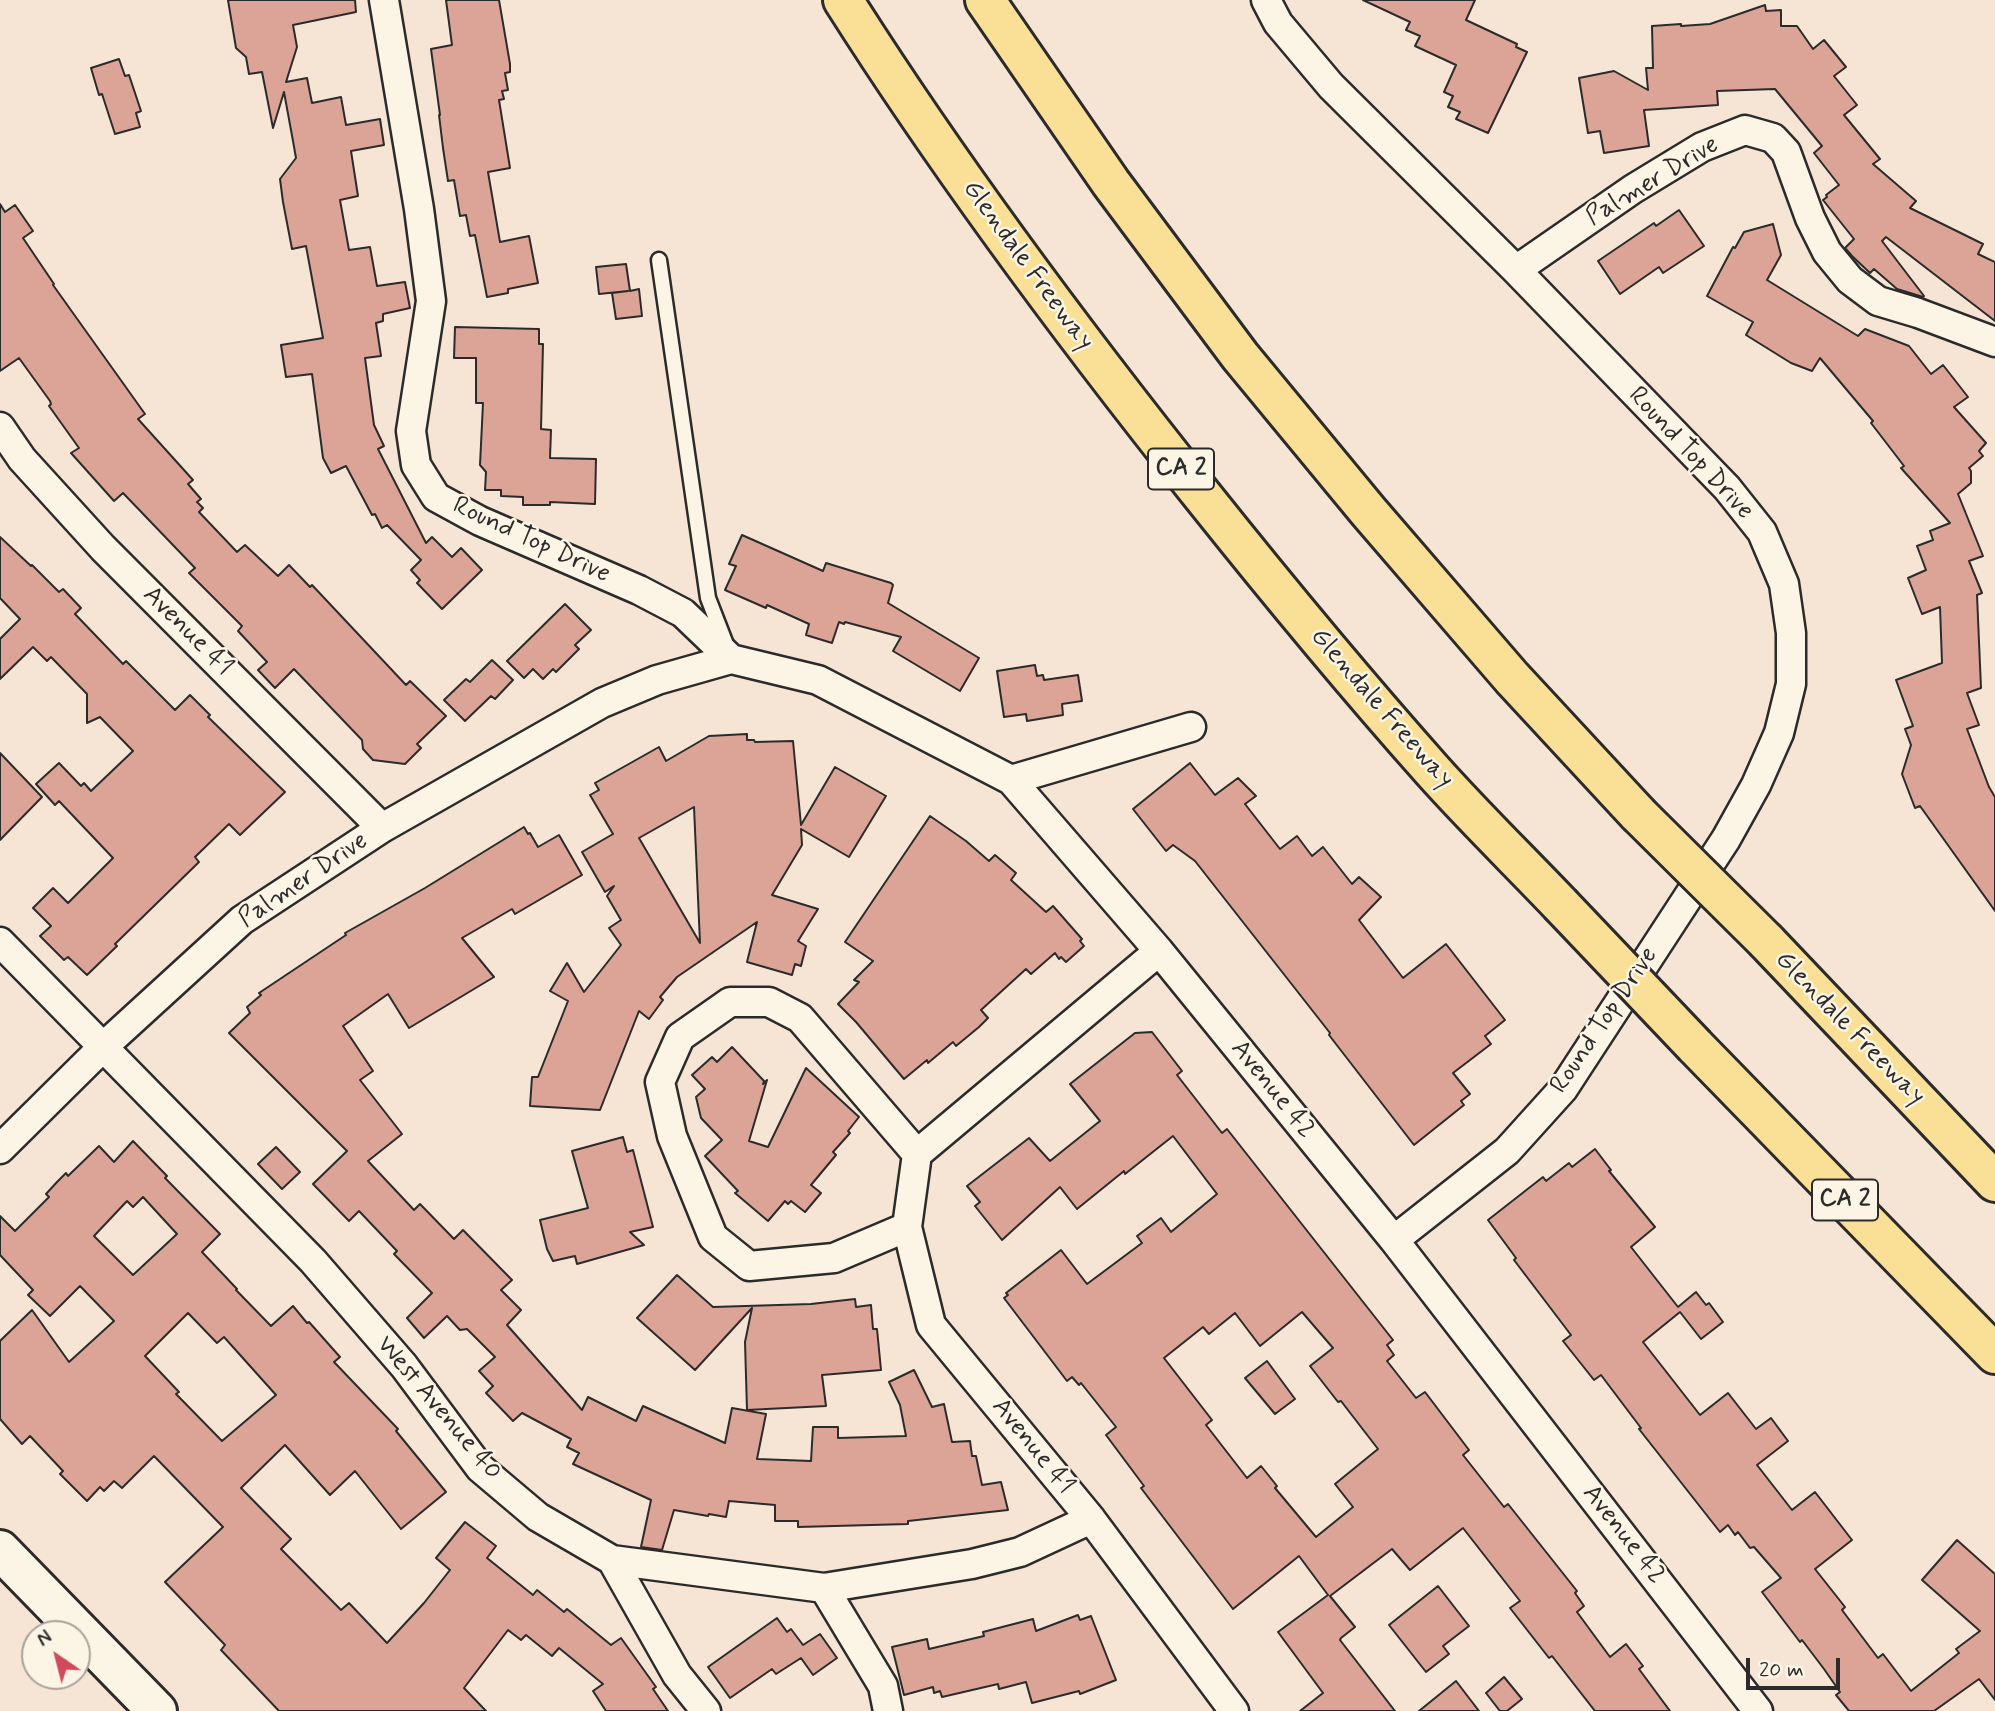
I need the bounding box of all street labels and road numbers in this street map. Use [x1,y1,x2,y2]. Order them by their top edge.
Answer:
street label: Palmer Drive [1581,130,1725,234]
street label: Glendale Freeway [955,175,1099,357]
street label: Round Top Drive [1621,381,1759,527]
road number: CA 2 [1148,448,1214,490]
street label: Round Top Drive [447,491,615,591]
street label: Avenue 41 [135,580,239,684]
street label: Glendale Freeway [1303,622,1459,796]
street label: Palmer Drive [233,826,375,936]
street label: Round Top Drive [1544,942,1666,1100]
street label: Glendale Freeway [1767,945,1931,1113]
street label: Avenue 42 [1223,1035,1321,1145]
road number: CA 2 [1812,1180,1878,1220]
street label: West Avenue 40 [369,1330,507,1488]
street label: Avenue 41 [984,1393,1080,1501]
street label: Avenue 42 [1575,1479,1671,1591]

